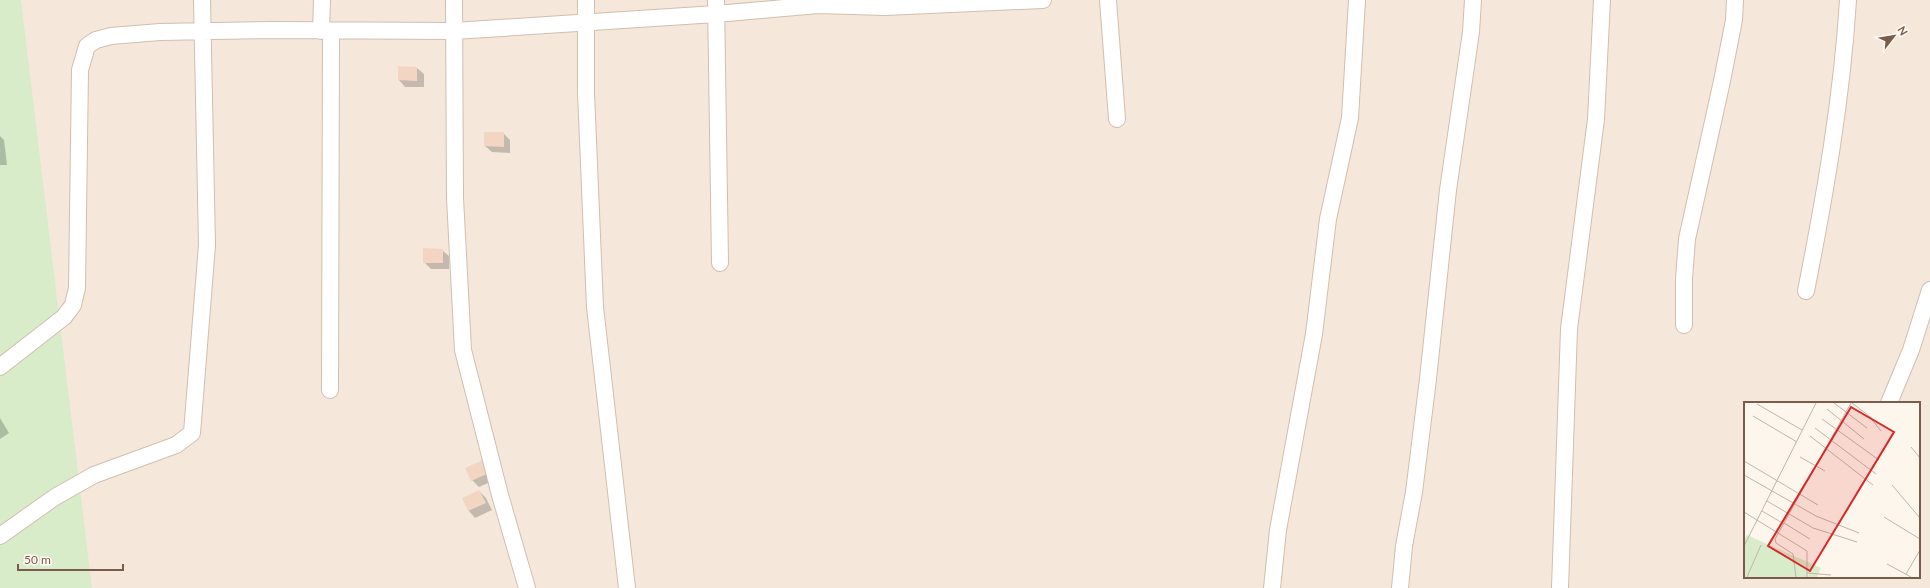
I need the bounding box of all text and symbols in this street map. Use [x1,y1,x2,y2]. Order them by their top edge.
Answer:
north arrow [1874,16,1914,56]
text: N [1895,24,1911,38]
inset map [1744,402,1920,578]
scale bar [18,546,123,572]
text: 50 m [24,552,51,567]

